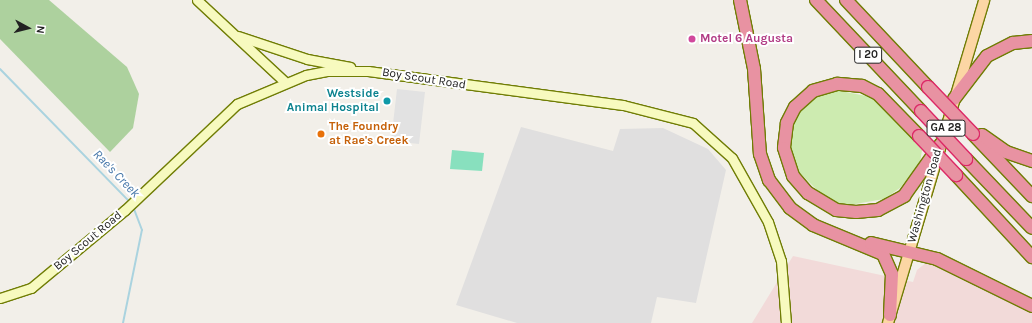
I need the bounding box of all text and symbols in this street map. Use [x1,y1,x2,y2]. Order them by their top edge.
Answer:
north arrow [8,8,48,48]
text: N [33,25,47,34]
place label: Motel 6 Augusta [700,32,793,46]
marker: Motel 6 Augusta [687,34,697,44]
road number: I 20 [854,46,882,64]
street label: Boy Scout Road [381,65,467,93]
place label: Westside Animal Hospital [287,87,379,115]
marker: Westside Animal Hospital [382,96,392,106]
road number: GA 28 [926,119,966,137]
place label: The Foundry at Rae's Creek [329,120,409,148]
marker: The Foundry at Rae's Creek [316,129,326,139]
water label: Rae's Creek [89,147,143,201]
street label: Washington Road [905,147,945,245]
street label: Boy Scout Road [51,208,125,274]

